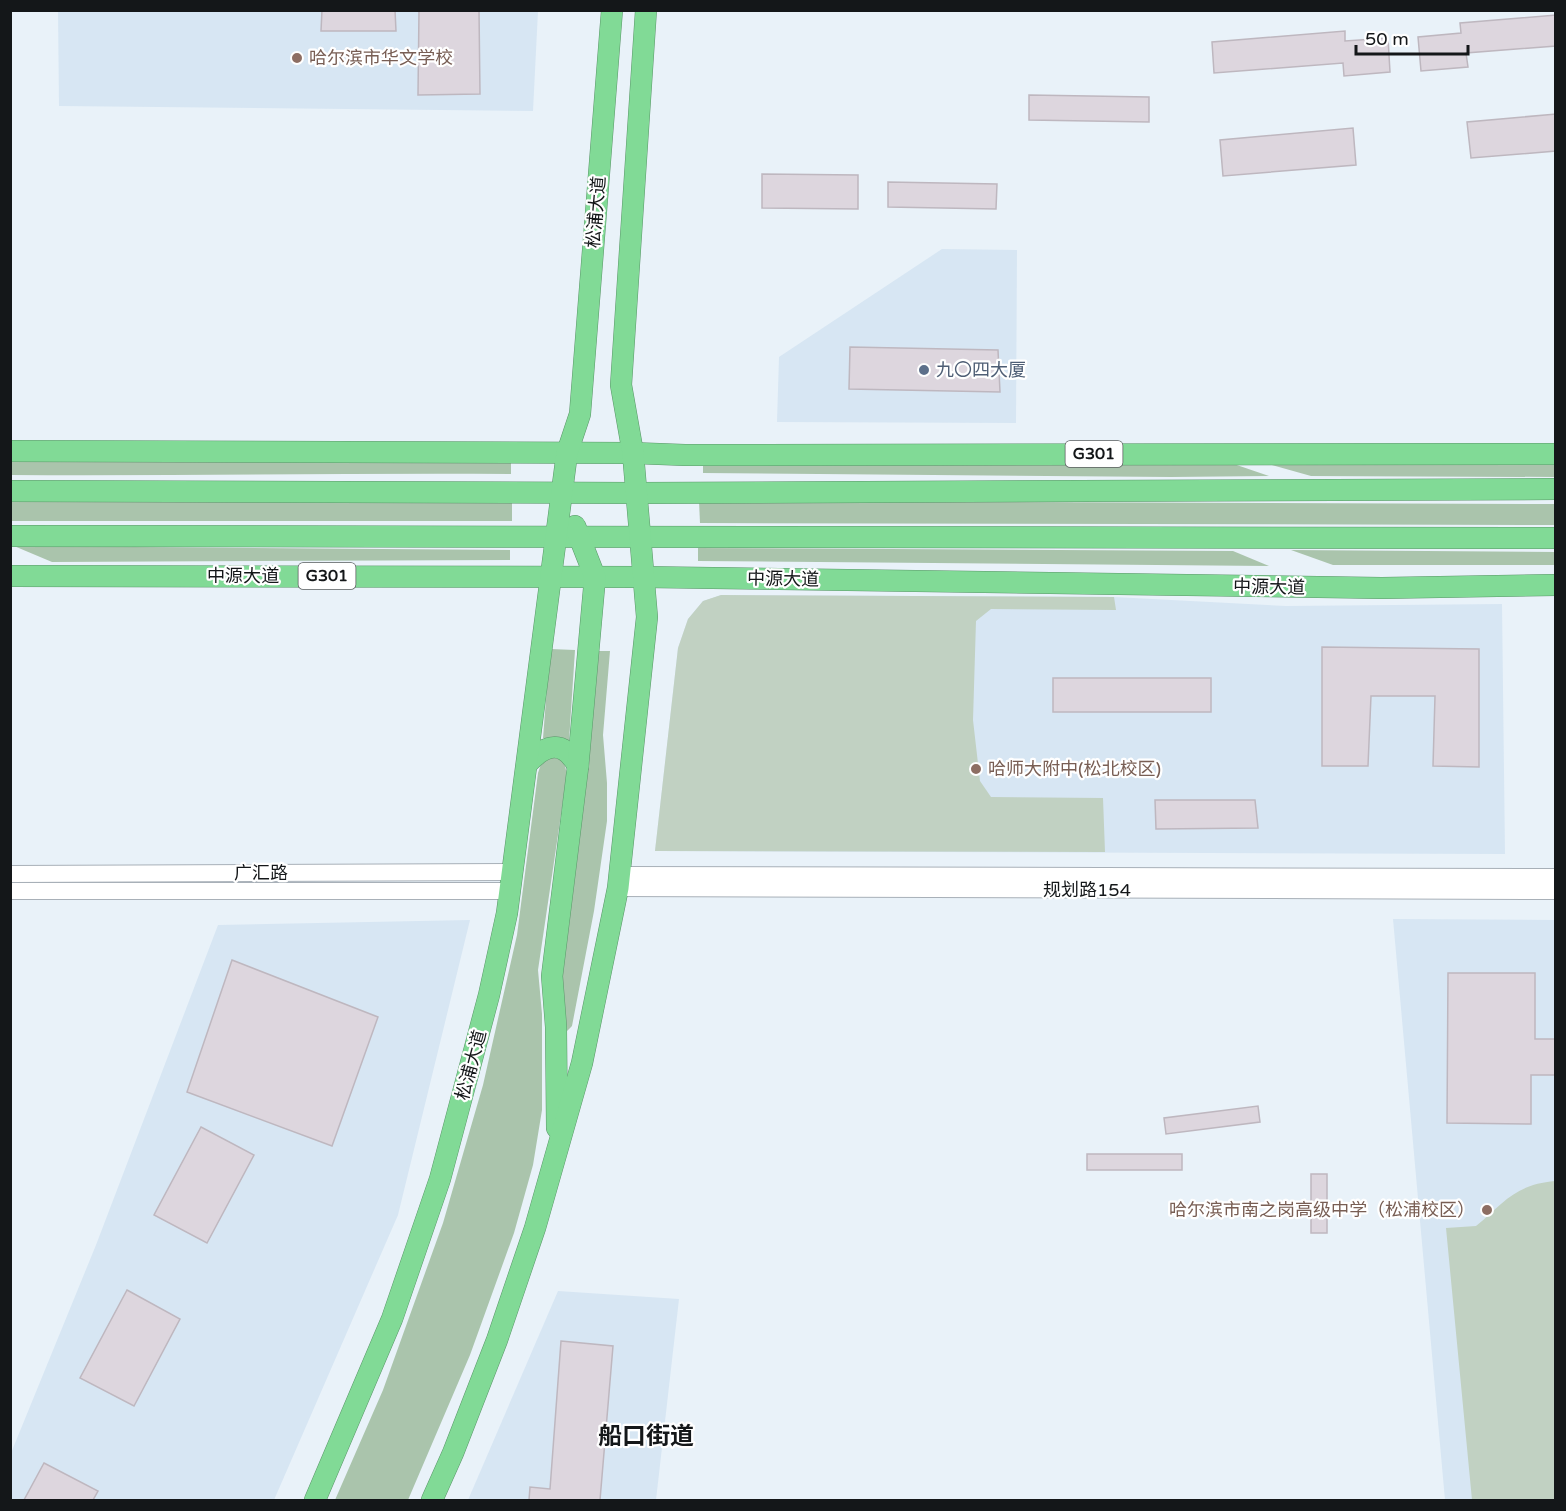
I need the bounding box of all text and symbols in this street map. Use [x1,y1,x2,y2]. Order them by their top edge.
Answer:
scale bar [1356,18,1468,56]
text: 50 m [1365,28,1409,50]
place label: 哈尔滨市华文学校 [309,47,453,69]
marker: 哈尔滨市华文学校 [290,51,304,65]
street label: 松浦大道 [582,175,610,249]
place label: 九〇四大厦 [936,359,1026,381]
marker: 九〇四大厦 [917,363,931,377]
road number: G301 [1066,441,1122,467]
road number: G301 [298,563,356,589]
street label: 中源大道 [207,565,279,587]
street label: 中源大道 [747,567,819,591]
street label: 中源大道 [1233,575,1305,599]
place label: 哈师大附中(松北校区) [988,758,1161,780]
marker: 哈师大附中(松北校区) [969,762,983,776]
street label: 广汇路 [234,862,288,884]
street label: 规划路154 [1043,879,1131,901]
street label: 松浦大道 [451,1027,491,1103]
place label: 哈尔滨市南之岗高级中学（松浦校区） [1169,1199,1475,1221]
marker: 哈尔滨市南之岗高级中学（松浦校区） [1480,1203,1494,1217]
district label: 船口街道 [598,1422,694,1451]

